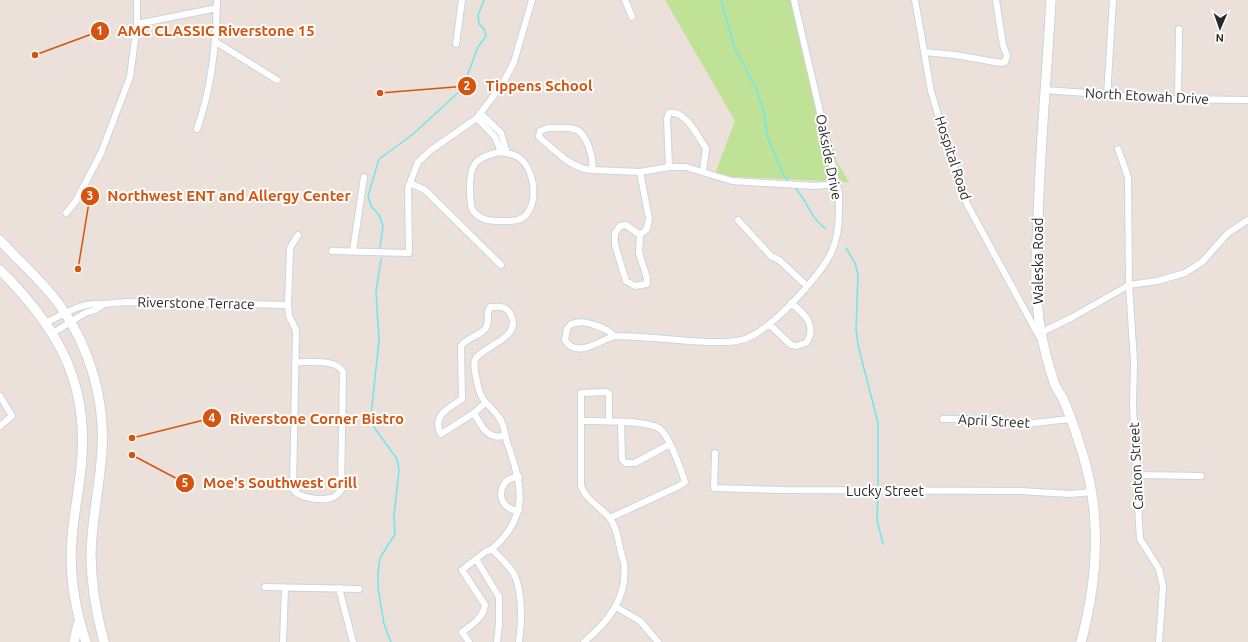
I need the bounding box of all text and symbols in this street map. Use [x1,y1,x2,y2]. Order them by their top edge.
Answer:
north arrow [1200,8,1240,48]
callout: AMC CLASSIC Riverstone 15 [90,17,323,44]
text: AMC CLASSIC Riverstone 15 [117,22,315,39]
text: 1 [97,24,103,37]
text: N [1215,32,1224,44]
callout: Tippens School [457,73,600,100]
text: Tippens School [486,77,593,94]
text: 2 [464,79,471,92]
street label: North Etowah Drive [1085,85,1209,107]
street label: Oakside Drive [813,113,845,201]
street label: Hospital Road [932,114,974,202]
callout: Northwest ENT and Allergy Center [80,182,359,209]
text: Northwest ENT and Allergy Center [107,187,352,204]
text: 3 [87,189,93,202]
street label: Waleska Road [1030,217,1046,305]
street label: Riverstone Terrace [137,294,255,312]
callout: Riverstone Corner Bistro [202,405,412,432]
text: Riverstone Corner Bistro [230,410,404,427]
text: 4 [209,411,216,424]
street label: April Street [958,411,1031,431]
street label: Canton Street [1126,421,1146,510]
callout: Moe's Southwest Grill [175,470,365,497]
text: Moe's Southwest Grill [203,474,357,491]
text: 5 [182,476,189,489]
street label: Lucky Street [846,483,924,499]

